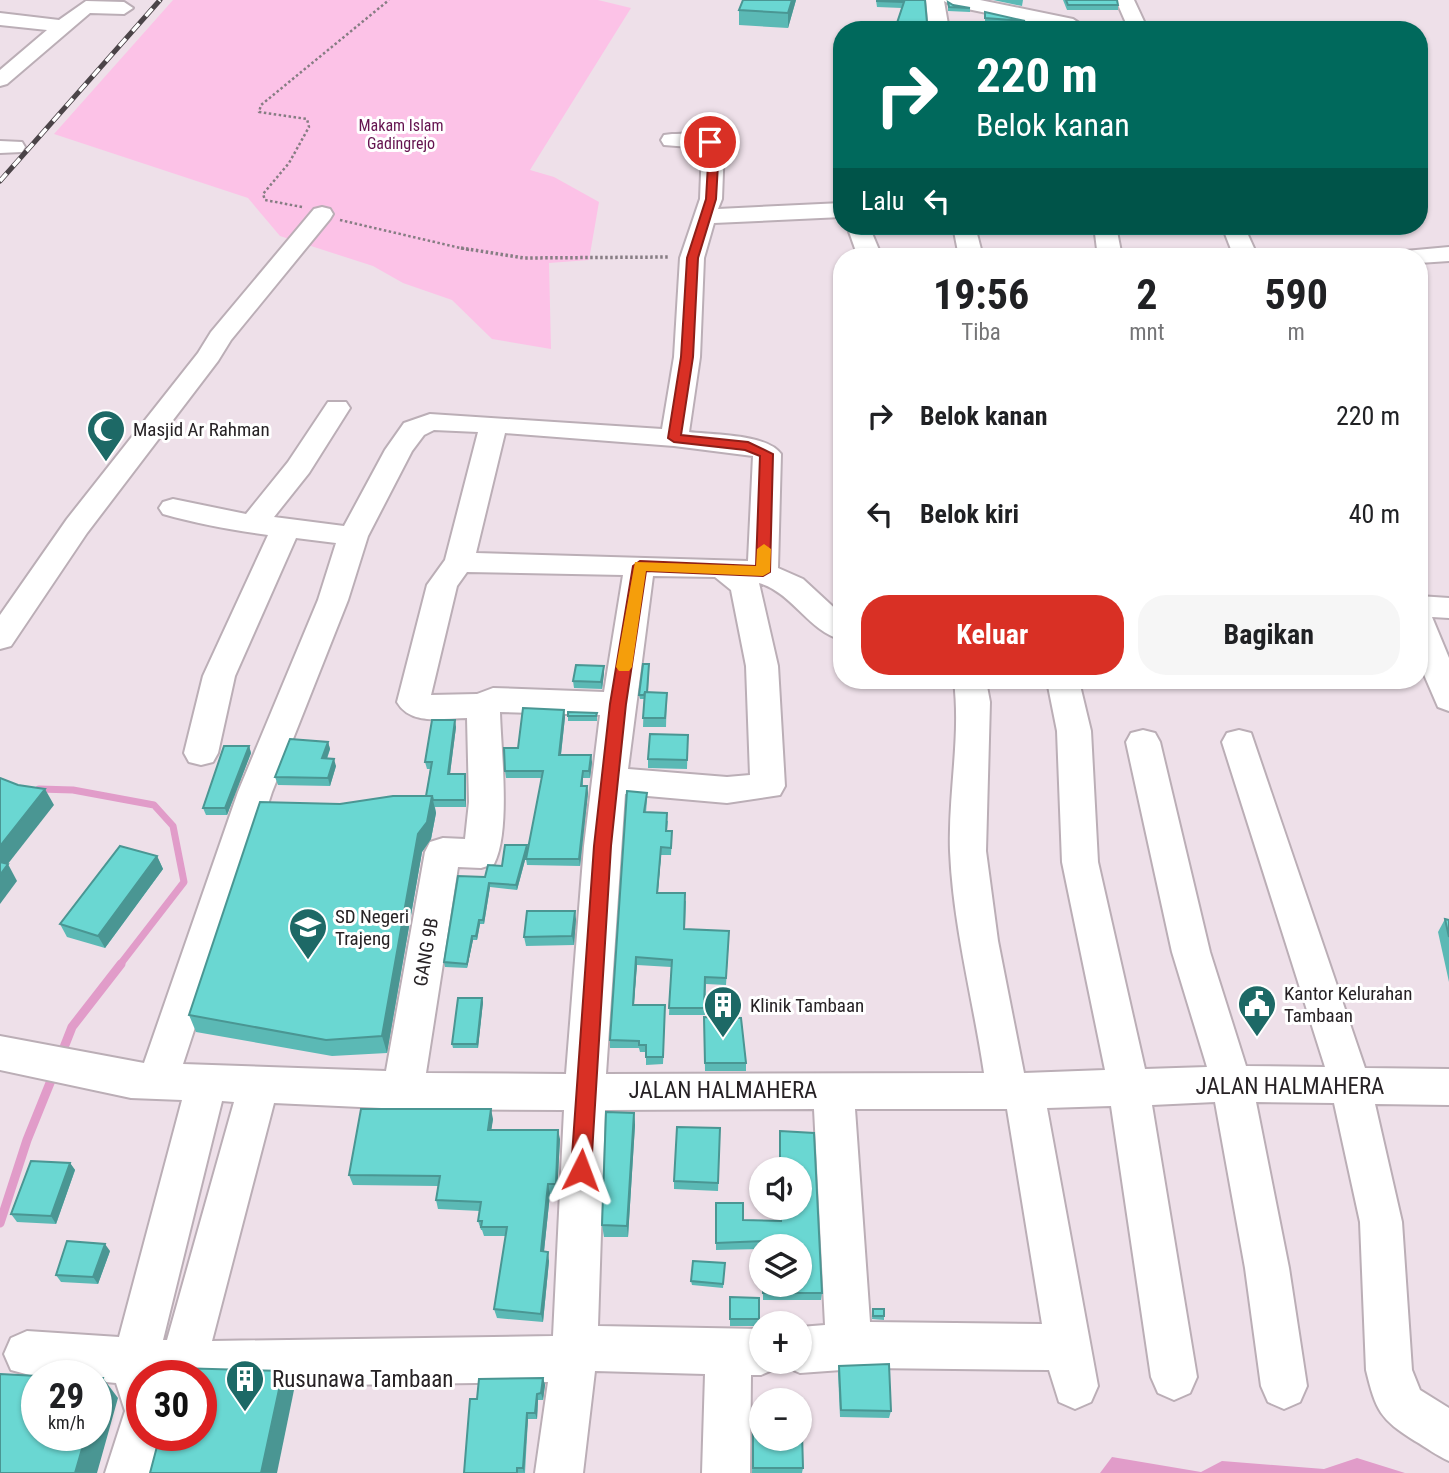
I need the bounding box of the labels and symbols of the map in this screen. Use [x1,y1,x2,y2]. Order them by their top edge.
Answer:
pin [680,112,740,172]
park label: Makam Islam Gadingrejo [358,116,444,153]
mosque icon: Masjid Ar Rahman [85,408,127,463]
place label: Masjid Ar Rahman [133,418,270,441]
place label: SD Negeri Trajeng [335,905,409,950]
school or university icon: SD Negeri Trajeng [287,906,329,961]
street label: GANG 9B [409,916,443,988]
place label: Kantor Kelurahan Tambaan [1284,982,1412,1027]
public building icon: Kantor Kelurahan Tambaan [1236,983,1278,1038]
building icon: Klinik Tambaan [702,984,744,1039]
place label: Klinik Tambaan [750,994,864,1017]
street label: JALAN HALMAHERA [1196,1073,1384,1100]
street label: JALAN HALMAHERA [629,1077,817,1104]
position arrow [544,1133,618,1207]
building icon: Rusunawa Tambaan [224,1358,266,1413]
speed limit sign: 30 [126,1360,217,1451]
place label: Rusunawa Tambaan [272,1366,453,1393]

